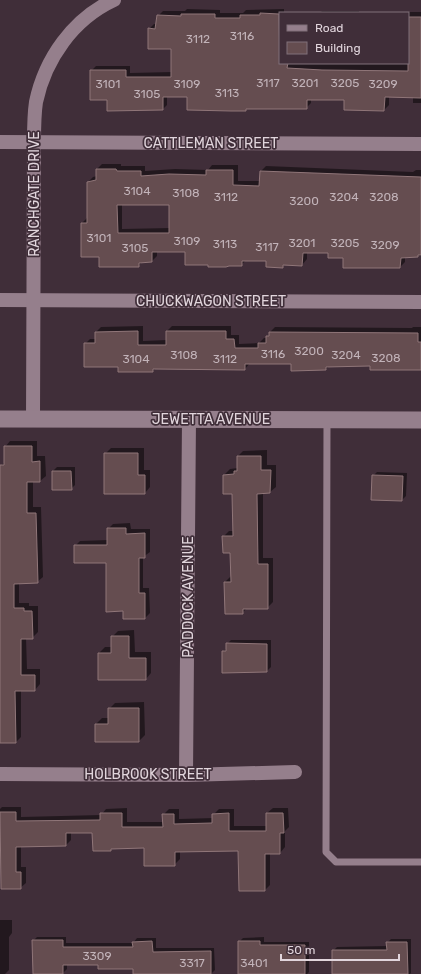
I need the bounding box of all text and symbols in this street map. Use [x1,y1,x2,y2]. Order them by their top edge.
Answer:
legend [279,12,409,64]
text: Road [315,21,343,35]
house number: 3116 [230,29,254,43]
house number: 3112 [186,32,210,46]
text: Building [315,41,361,55]
house number: 3117 [256,76,280,90]
house number: 3201 [291,76,319,90]
house number: 3205 [330,76,360,90]
house number: 3101 [96,77,120,91]
house number: 3109 [174,77,200,91]
house number: 3209 [369,77,398,91]
house number: 3113 [215,86,239,100]
house number: 3105 [134,87,160,101]
street label: RANCHGATE DRIVE [26,131,43,257]
street label: CATTLEMAN STREET [144,135,278,152]
house number: 3104 [123,184,151,198]
house number: 3108 [172,186,200,200]
house number: 3112 [214,190,238,204]
house number: 3204 [329,190,359,204]
house number: 3208 [369,190,399,204]
house number: 3200 [289,194,319,208]
house number: 3101 [87,231,111,245]
house number: 3109 [174,234,200,248]
house number: 3201 [288,236,316,250]
house number: 3205 [330,236,360,250]
house number: 3113 [213,237,237,251]
house number: 3209 [371,238,400,252]
house number: 3117 [255,240,279,254]
house number: 3105 [122,241,148,255]
street label: CHUCKWAGON STREET [136,293,286,310]
house number: 3200 [294,344,324,358]
house number: 3116 [261,347,285,361]
house number: 3108 [170,348,198,362]
house number: 3204 [331,348,361,362]
house number: 3208 [371,351,401,365]
house number: 3104 [122,352,150,366]
house number: 3112 [213,352,237,366]
street label: JEWETTA AVENUE [152,411,270,428]
street label: PADDOCK AVENUE [180,536,197,658]
street label: HOLBROOK STREET [84,766,212,783]
scale bar [281,936,399,962]
text: 50 m [287,943,315,957]
house number: 3309 [82,949,112,963]
house number: 3317 [179,956,205,970]
house number: 3401 [240,956,268,970]

